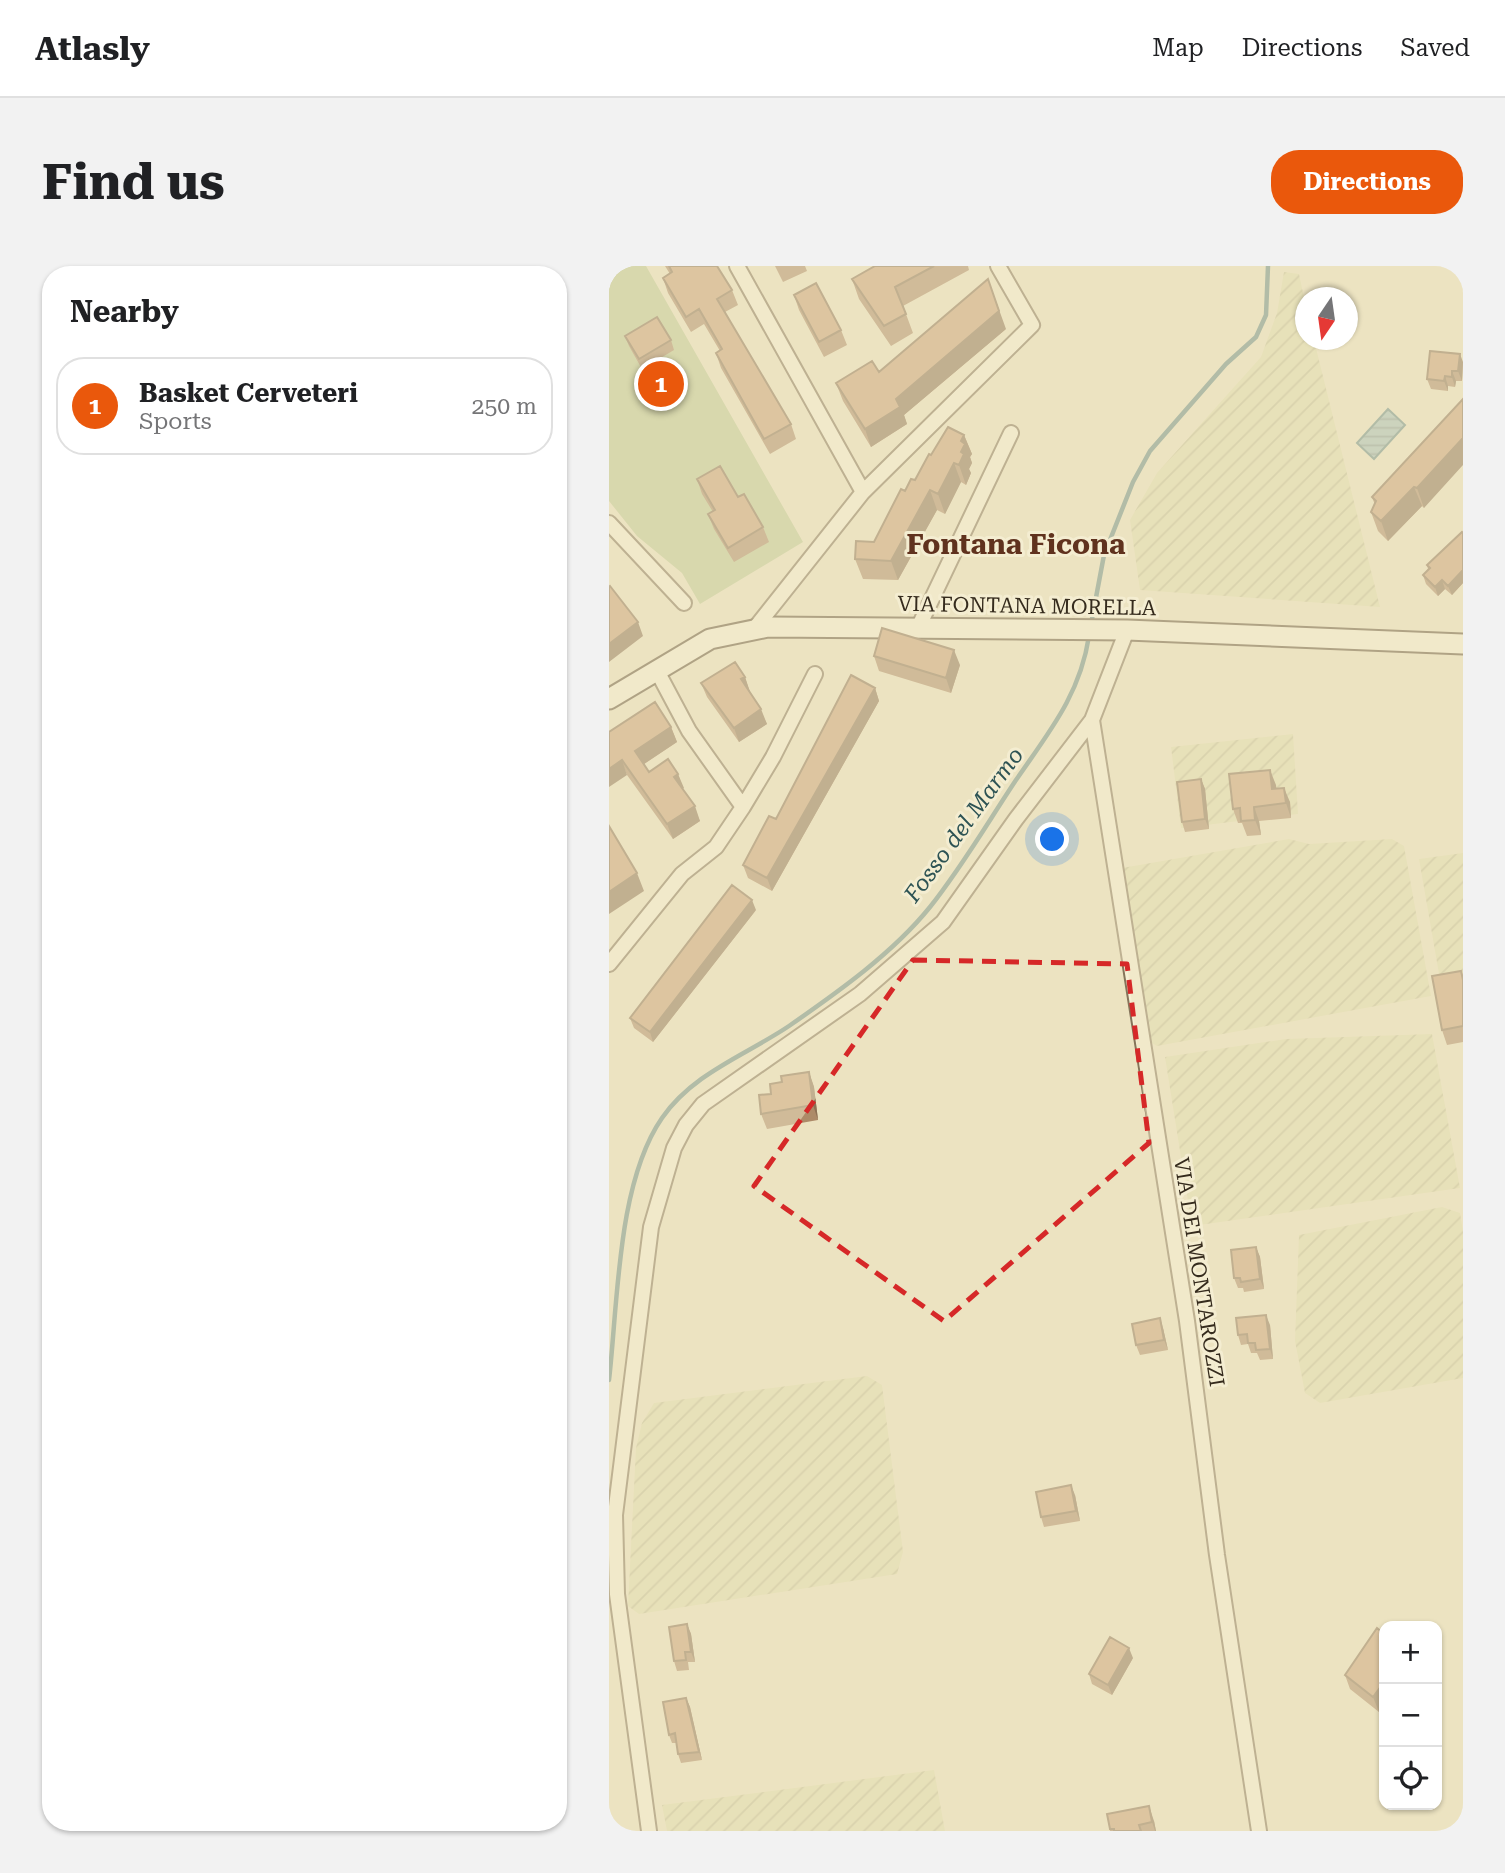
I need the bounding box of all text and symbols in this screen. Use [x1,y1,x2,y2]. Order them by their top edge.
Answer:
text: Atlasly [35,29,150,68]
text: Map [1152,34,1204,62]
text: Directions [1242,34,1362,62]
text: Saved [1400,34,1470,62]
button: Directions [1271,150,1463,214]
text: Find us [42,154,225,211]
north arrow [1295,287,1358,350]
text: Nearby [70,294,179,329]
pin: 1 [638,358,684,410]
text: Basket Cerveteri [139,378,358,408]
text: 1 [89,393,101,420]
text: 250 m [472,393,537,420]
text: Sports [139,408,212,435]
district label: Fontana Ficona [907,528,1126,561]
street label: VIA FONTANA MORELLA [897,592,1157,620]
water label: Fosso del Marmo [898,742,1029,908]
your location [1035,822,1069,856]
street label: VIA DEI MONTAROZZI [1169,1156,1229,1388]
map controls [1379,1621,1442,1810]
button: + [1379,1621,1442,1684]
button: − [1379,1684,1442,1747]
button: locate [1379,1747,1442,1810]

